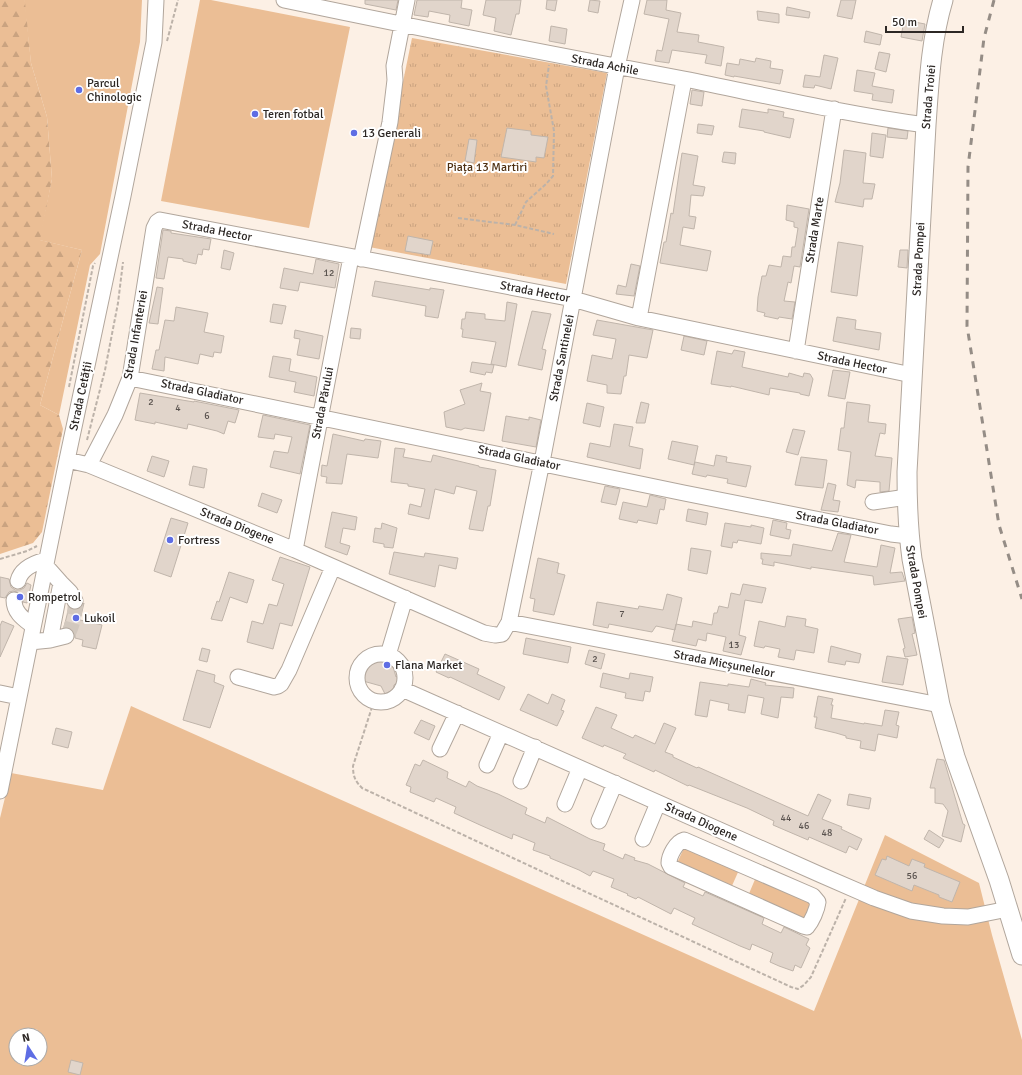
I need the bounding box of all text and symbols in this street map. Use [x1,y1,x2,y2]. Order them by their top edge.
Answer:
scale bar [886,8,963,34]
text: 50 m [892,15,917,30]
street label: Strada Achile [570,51,640,79]
street label: Strada Troiei [919,64,939,130]
place label: Parcul Chinologic [87,76,142,105]
marker: Parcul Chinologic [74,85,84,95]
place label: Teren fotbal [263,107,324,122]
marker: Teren fotbal [250,109,260,119]
place label: 13 Generali [362,126,421,141]
marker: 13 Generali [349,128,359,138]
park label: Piața 13 Martiri [447,160,527,175]
street label: Strada Marte [802,196,828,264]
street label: Strada Hector [181,217,254,245]
street label: Strada Pompei [910,222,928,296]
house number: 12 [324,267,334,279]
street label: Strada Hector [499,278,572,306]
street label: Strada Infanteriei [121,289,151,381]
street label: Strada Santinelei [546,313,578,403]
street label: Strada Hector [816,348,889,378]
street label: Strada Cetății [66,360,96,432]
street label: Strada Părului [309,366,337,440]
street label: Strada Gladiator [159,376,245,408]
house number: 2 [148,396,154,408]
house number: 4 [175,402,181,414]
house number: 6 [204,410,210,422]
street label: Strada Gladiator [476,442,562,474]
street label: Strada Diogene [198,504,276,548]
street label: Strada Gladiator [794,508,880,538]
place label: Fortress [178,533,220,548]
marker: Fortress [165,535,175,545]
street label: Strada Pompei [902,544,930,620]
place label: Rompetrol [28,590,82,605]
marker: Rompetrol [15,592,25,602]
house number: 7 [619,608,625,620]
place label: Lukoil [84,611,116,626]
marker: Lukoil [71,613,81,623]
house number: 13 [729,639,739,651]
street label: Strada Micșunelelor [672,647,776,681]
house number: 2 [592,653,598,665]
place label: Flana Market [395,658,462,673]
marker: Flana Market [382,660,392,670]
street label: Strada Diogene [662,799,740,845]
house number: 44 [781,812,792,824]
house number: 46 [799,820,809,832]
house number: 48 [822,827,832,839]
house number: 56 [907,870,917,882]
north arrow [8,1027,48,1067]
text: N [21,1031,31,1045]

